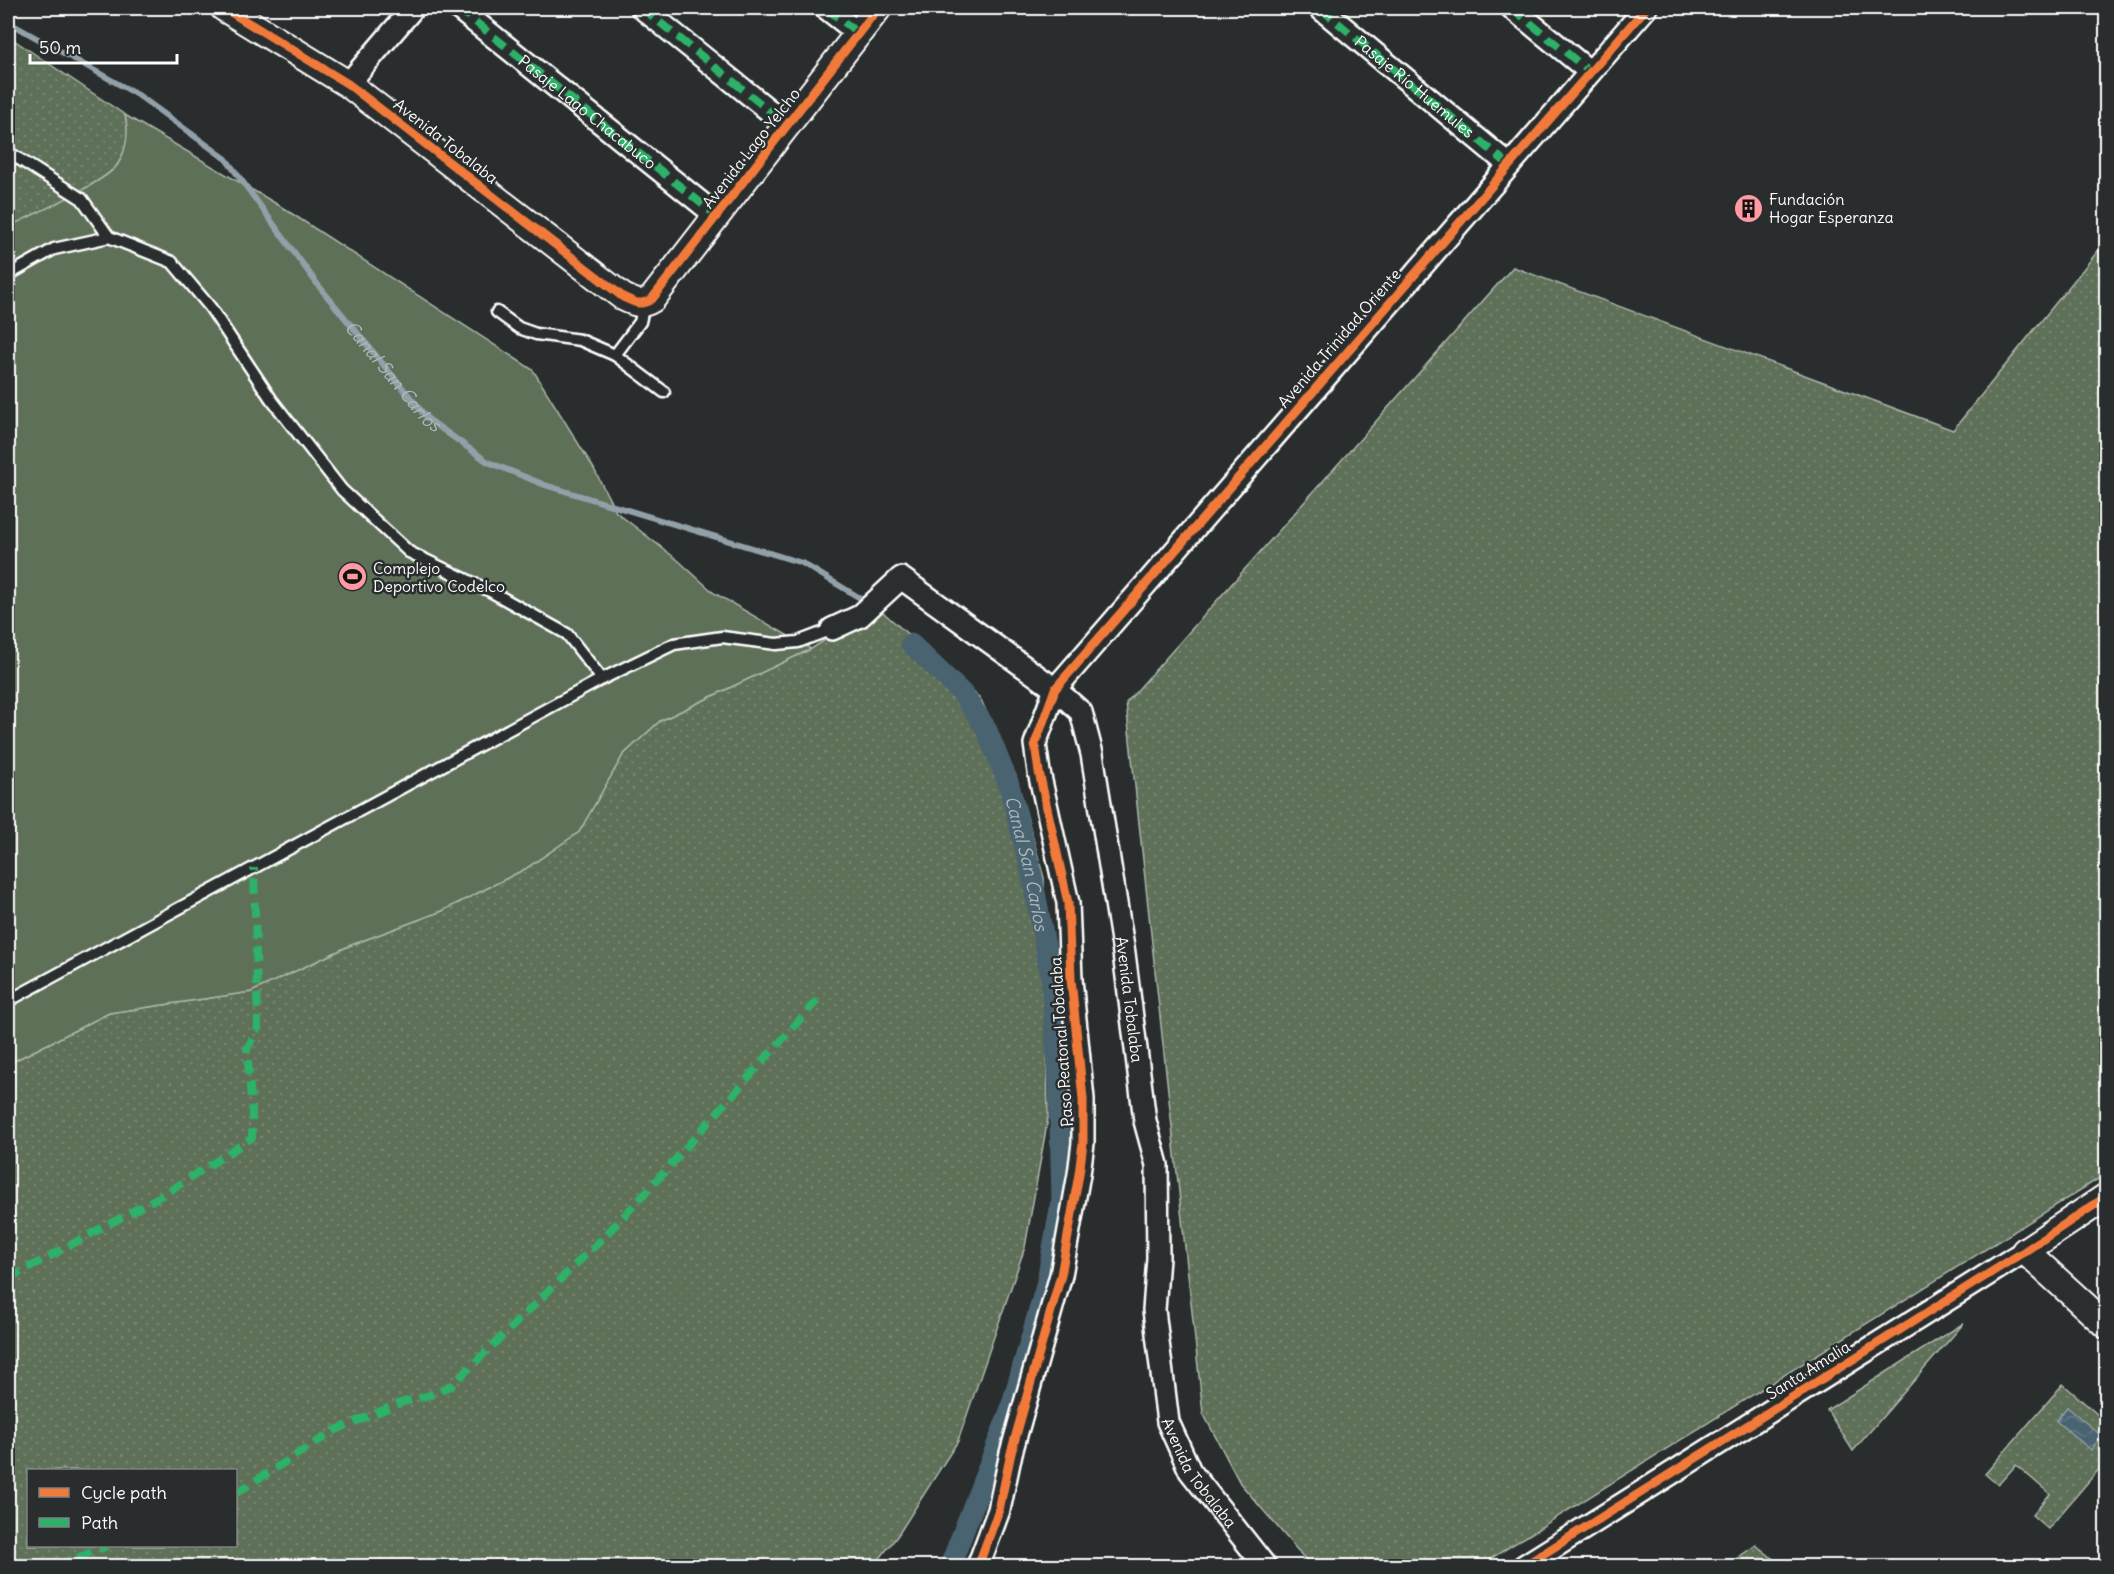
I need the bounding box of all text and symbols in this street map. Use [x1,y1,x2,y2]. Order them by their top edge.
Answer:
scale bar [30,27,177,65]
street label: Pasaje Río Huemules [1351,31,1479,142]
text: 50 m [39,36,81,59]
street label: Pasaje Lago Chacabuco [514,50,660,173]
street label: Avenida Lago Yelcho [698,84,804,212]
street label: Avenida Tobalaba [390,94,502,188]
place label: Fundación Hogar Esperanza [1769,189,1894,227]
building icon: Fundación Hogar Esperanza [1732,192,1764,224]
street label: Avenida Trinidad Oriente [1273,264,1405,412]
water label: Canal San Carlos [340,316,447,437]
place label: Complejo Deportivo Codelco [373,558,505,596]
sports icon: Complejo Deportivo Codelco [336,561,368,593]
water label: Canal San Carlos [1001,793,1054,934]
street label: Avenida Tobalaba [1111,935,1148,1064]
street label: Paso Peatonal Tobalaba [1045,956,1077,1128]
street label: Santa Amalia [1762,1336,1854,1404]
street label: Avenida Tobalaba [1157,1415,1241,1532]
legend [27,1469,237,1547]
text: Cycle path [81,1481,167,1504]
text: Path [81,1511,118,1534]

